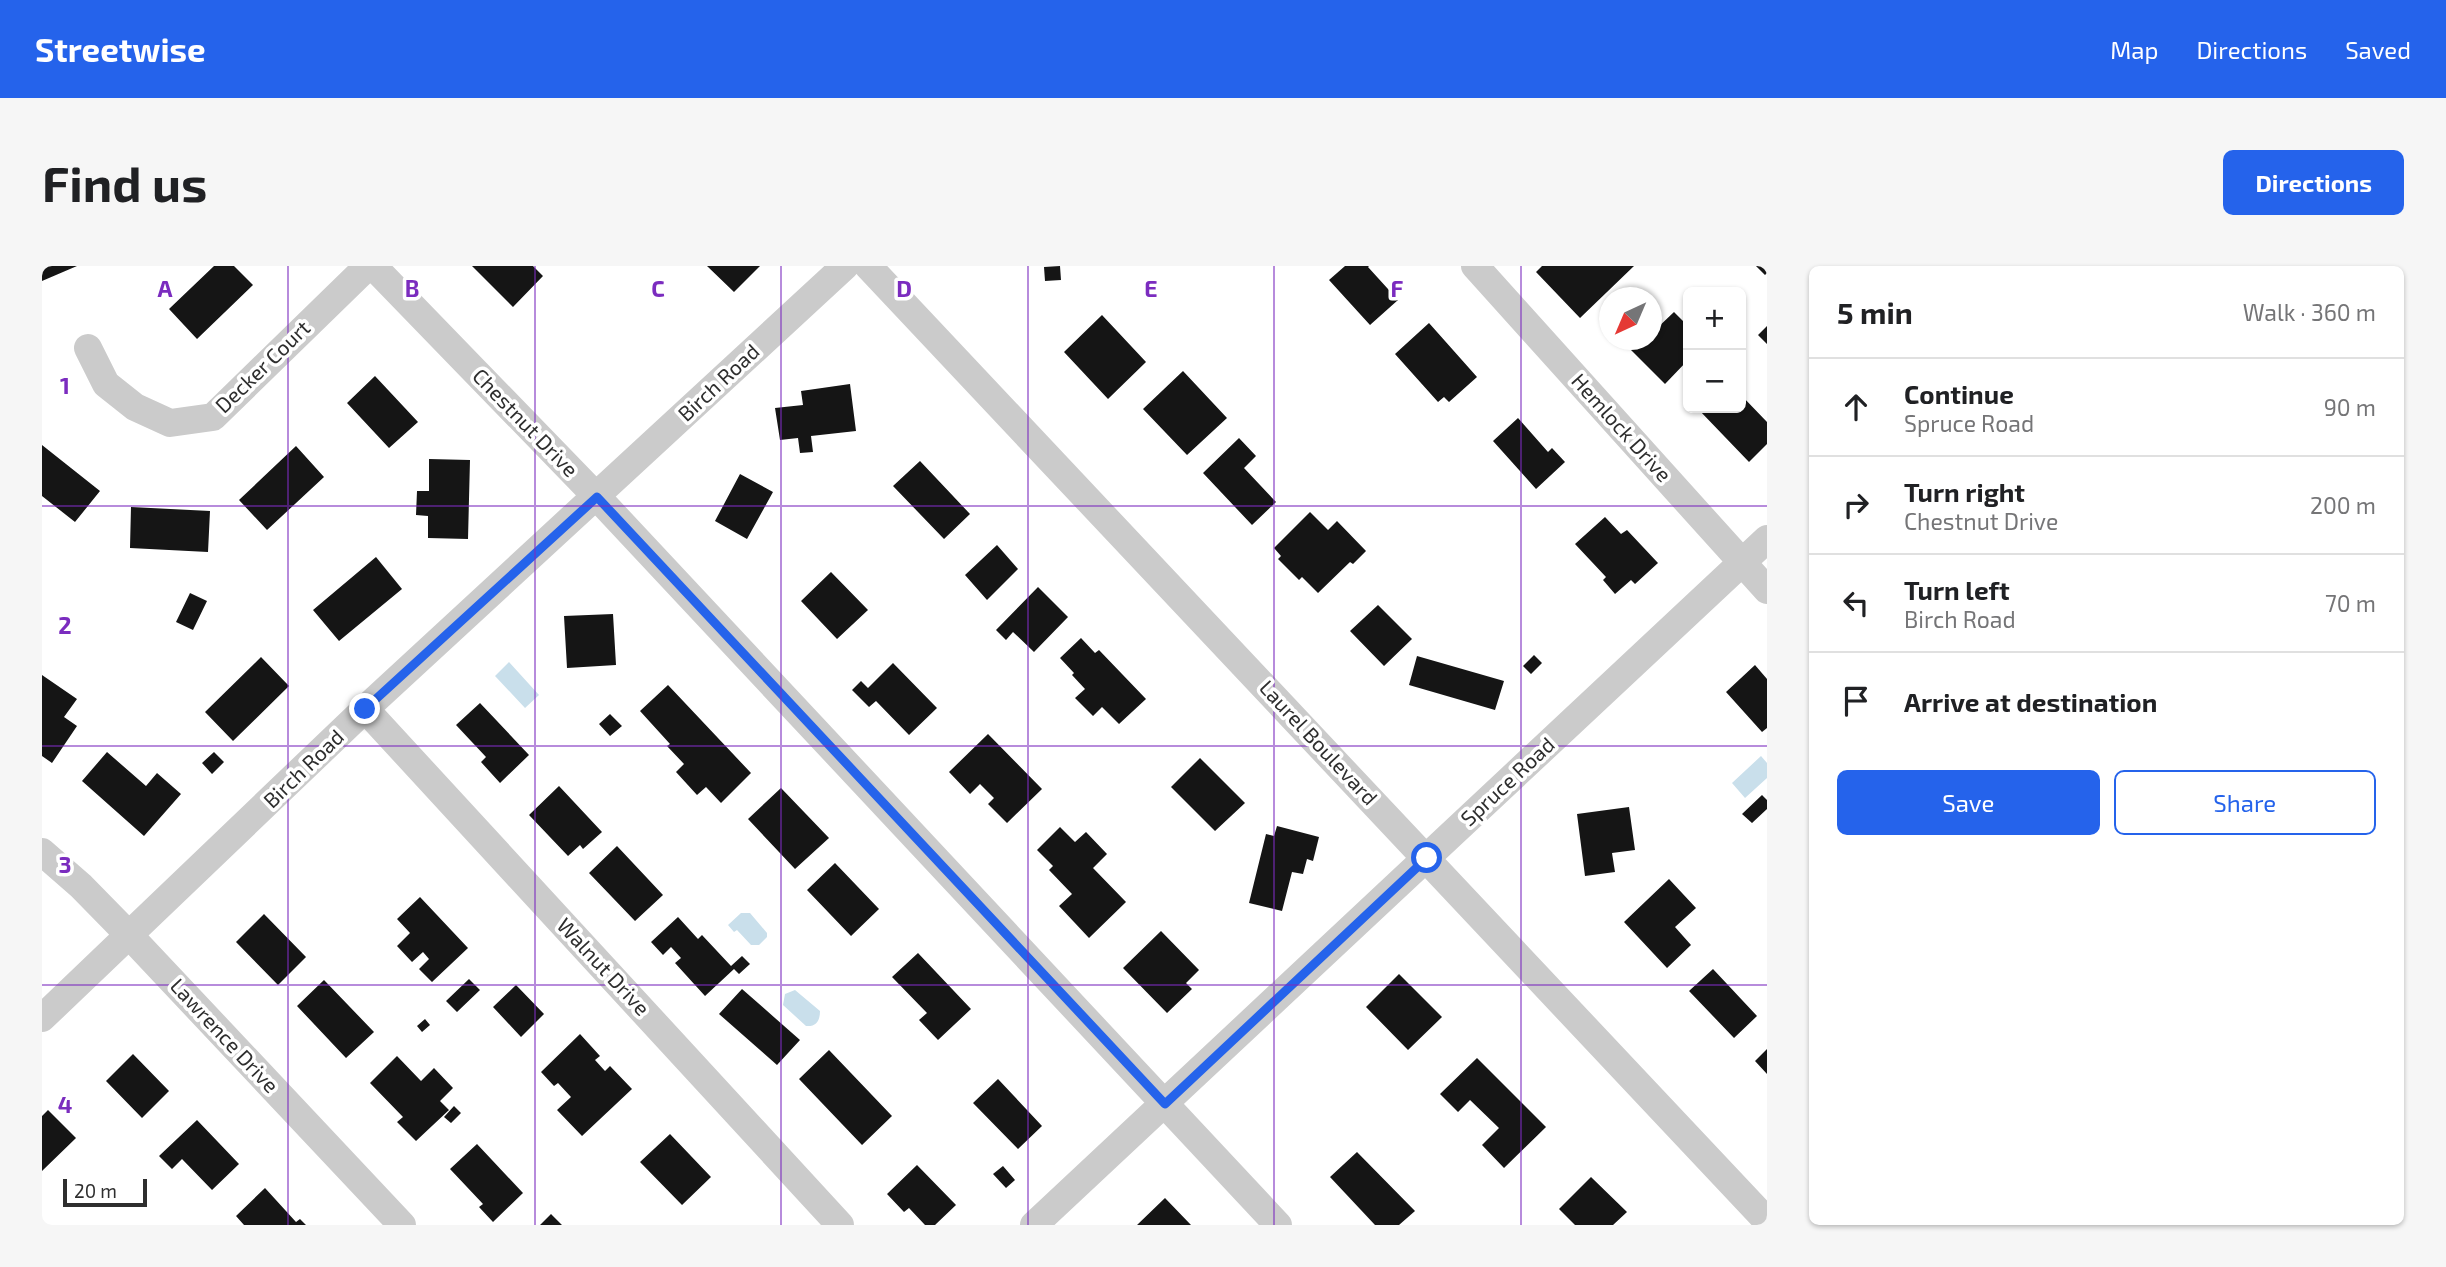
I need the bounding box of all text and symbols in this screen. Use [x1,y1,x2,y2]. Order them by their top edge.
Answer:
text: Streetwise [35,29,206,69]
text: Map [2110,35,2158,64]
text: Directions [2196,35,2307,64]
text: Saved [2345,35,2411,64]
button: Directions [2223,150,2404,215]
text: Find us [42,153,207,212]
text: A [157,274,173,302]
text: B [405,274,419,302]
text: C [651,274,665,302]
text: D [896,274,912,302]
text: E [1144,274,1158,302]
text: F [1391,274,1404,302]
north arrow [1599,287,1662,350]
map controls [1683,287,1746,413]
button: + [1683,287,1746,350]
text: 5 min [1837,294,1913,330]
text: Walk · 360 m [2243,298,2376,326]
street label: Decker Court [209,315,315,417]
street label: Birch Road [672,338,764,426]
button: − [1683,350,1746,413]
street label: Chestnut Drive [468,363,584,481]
street label: Hemlock Drive [1567,368,1677,486]
text: 1 [60,371,70,399]
text: Continue [1904,378,2014,409]
icon: ahead [1837,388,1875,426]
text: 90 m [2324,393,2376,421]
text: Spruce Road [1904,409,2034,437]
text: Turn right [1904,476,2025,507]
icon: right [1837,486,1875,524]
text: 200 m [2310,491,2376,519]
text: Chestnut Drive [1904,507,2058,535]
text: Turn left [1904,574,2010,605]
icon: left [1837,584,1875,622]
text: 70 m [2325,589,2376,617]
text: Birch Road [1904,605,2016,633]
text: 2 [58,611,72,639]
street label: Laurel Boulevard [1255,674,1383,809]
icon: arrive [1837,682,1875,720]
text: Arrive at destination [1904,686,2157,717]
route end [349,693,380,724]
street label: Birch Road [258,724,348,812]
street label: Spruce Road [1455,731,1559,831]
button: Save [1837,770,2100,835]
button: Share [2114,770,2376,835]
route start [1411,842,1442,873]
text: 3 [58,850,72,878]
street label: Walnut Drive [553,912,656,1020]
street label: Lawrence Drive [166,973,284,1097]
text: 4 [58,1090,72,1118]
scale bar [63,1176,147,1208]
text: 20 m [74,1179,117,1202]

